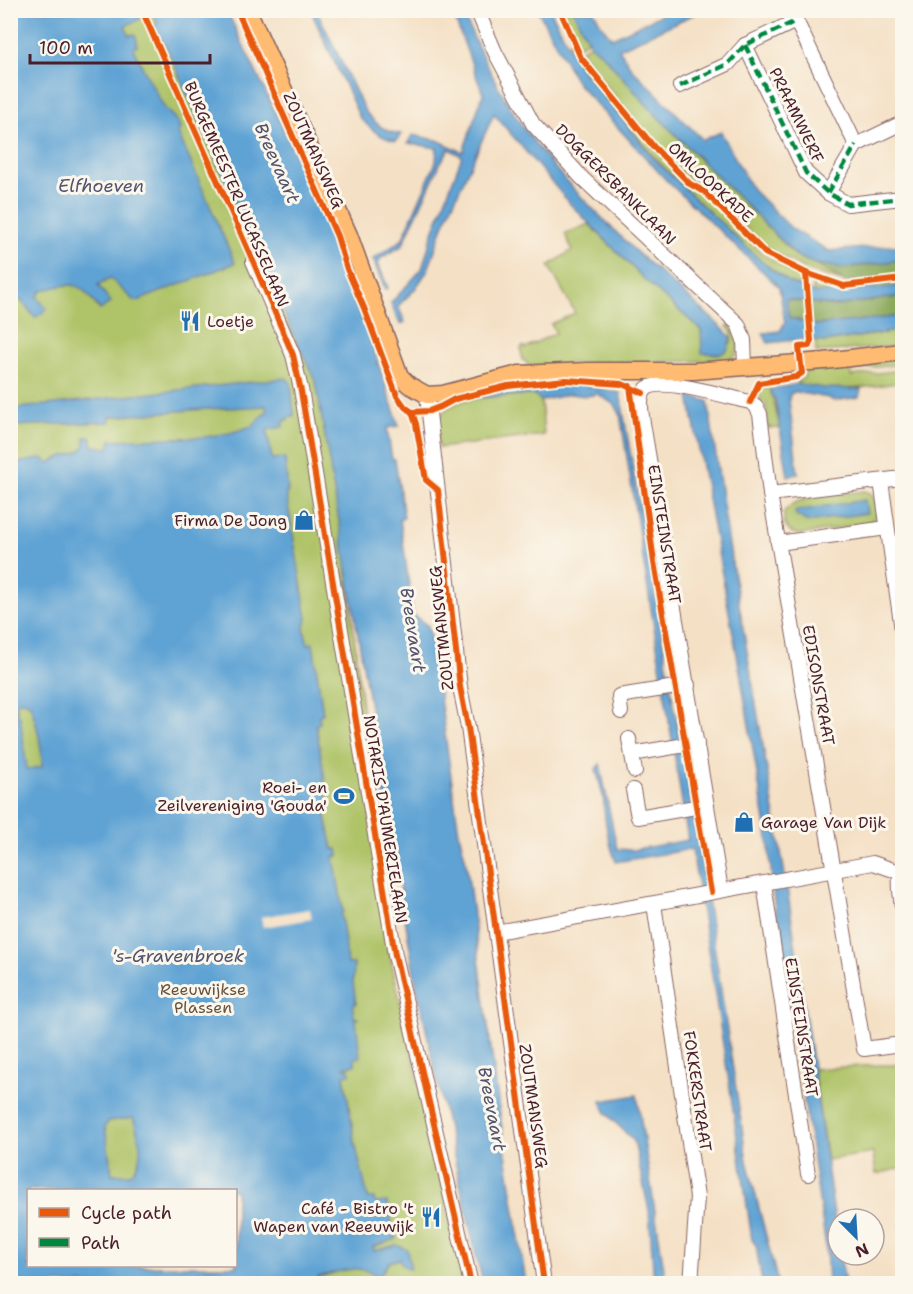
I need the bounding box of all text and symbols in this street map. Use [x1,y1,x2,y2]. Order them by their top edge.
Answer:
scale bar [30,27,210,65]
text: 100 m [39,36,93,60]
street label: PRAAMWERF [764,64,829,166]
street label: BURGEMEESTER LUCASSELAAN [179,78,294,310]
street label: ZOUTMANSWEG [278,89,349,212]
water label: Breevaart [249,119,305,207]
street label: DOGGERSBANKLAAN [551,119,681,249]
street label: OMLOOPKADE [664,137,758,227]
water label: Elfhoeven [58,174,144,198]
restaurant icon: Loetje [178,309,202,333]
place label: Loetje [207,311,254,332]
street label: EINSTEINSTRAAT [643,463,686,605]
shop icon: Firma De Jong [292,508,316,532]
place label: Firma De Jong [174,510,287,531]
street label: ZOUTMANSWEG [424,564,459,692]
water label: Breevaart [394,586,432,674]
street label: EDISONSTRAAT [798,623,839,747]
street label: NOTARIS D'AUMERIELAAN [359,713,412,925]
place label: Roei- en Zeilvereniging 'Gouda' [158,777,327,816]
sports icon: Roei- en Zeilvereniging 'Gouda' [332,784,356,808]
shop icon: Garage Van Dijk [732,810,756,834]
place label: Garage Van Dijk [761,812,886,833]
water label: 's-Gravenbroek [112,944,245,968]
street label: EINSTEINSTRAAT [780,956,823,1098]
park label: Reeuwijkse Plassen [160,979,246,1018]
street label: FOKKERSTRAAT [679,1029,716,1153]
street label: ZOUTMANSWEG [514,1042,553,1170]
water label: Breevaart [472,1065,512,1154]
legend [27,1189,237,1267]
place label: Café - Bistro 't Wapen van Reeuwijk [253,1198,414,1237]
text: Cycle path [81,1201,172,1225]
restaurant icon: Café - Bistro 't Wapen van Reeuwijk [419,1205,443,1229]
north arrow [826,1207,886,1267]
text: Path [81,1231,120,1255]
text: N [852,1238,872,1262]

